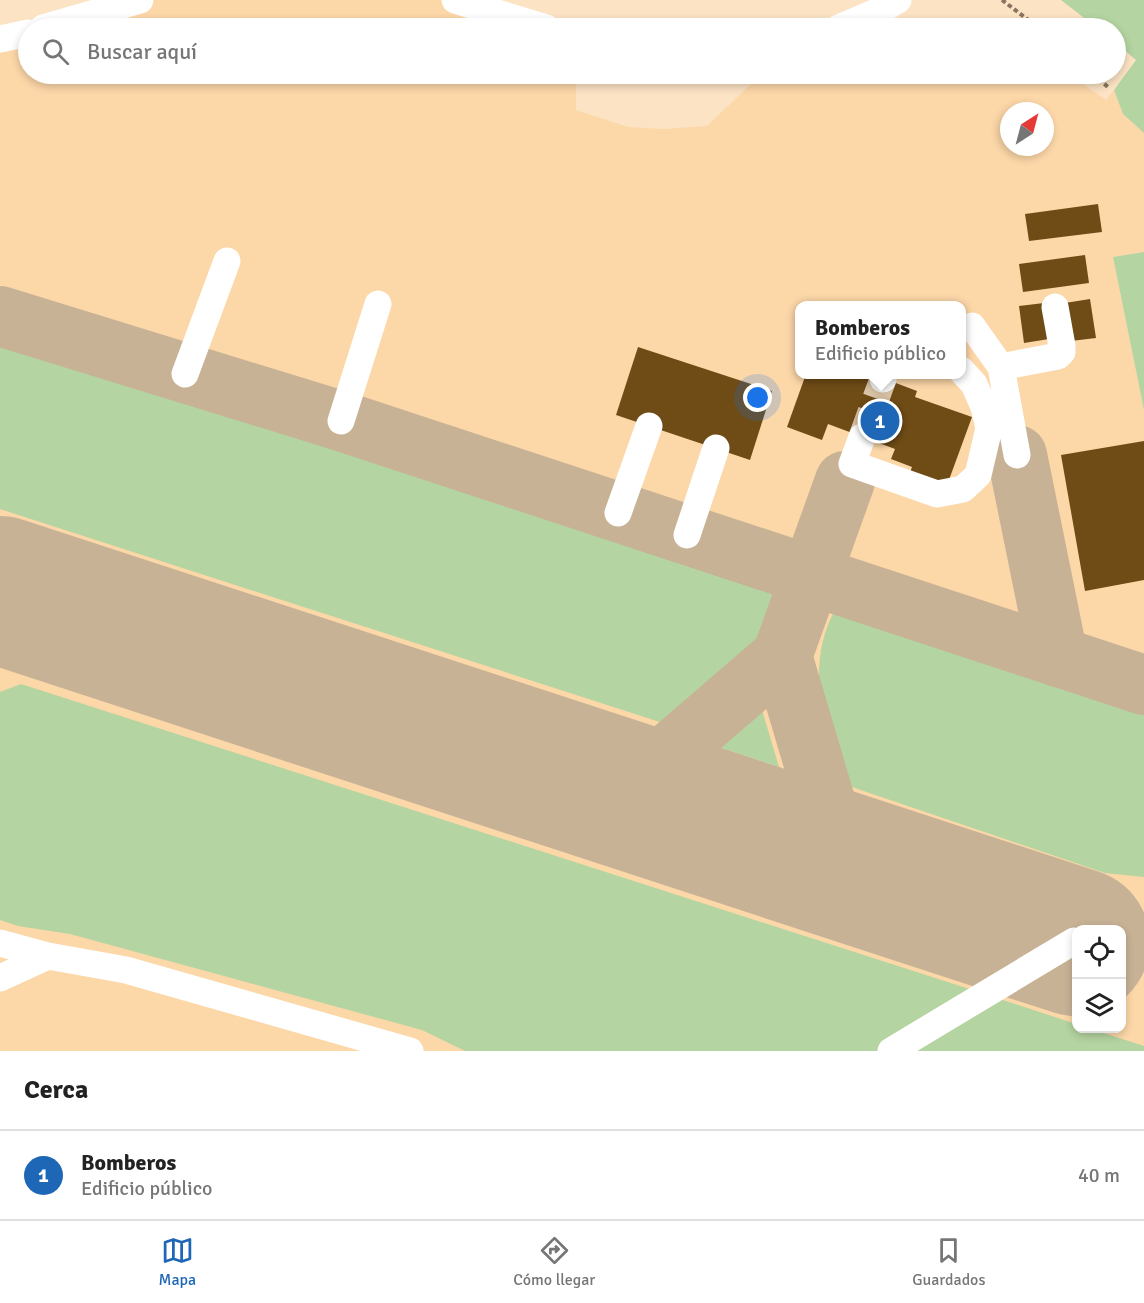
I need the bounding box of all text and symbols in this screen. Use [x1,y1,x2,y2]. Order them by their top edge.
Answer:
search box [18,18,1126,84]
icon: search [39,35,72,68]
text: Buscar aquí [87,38,197,65]
north arrow [1000,102,1054,156]
popup [795,301,966,379]
text: Bomberos [815,314,910,341]
text: Edificio público [815,341,946,366]
your location [743,383,772,412]
pin: 1 [860,398,900,444]
map controls [1072,925,1126,1033]
button: locate [1072,925,1126,979]
button: layers [1072,979,1126,1033]
text: Cerca [24,1074,88,1106]
text: Bomberos [81,1149,176,1176]
text: 1 [38,1163,49,1188]
text: 40 m [1078,1163,1120,1188]
text: Edificio público [81,1176,212,1201]
tab: Mapa [159,1234,196,1290]
tab: Cómo llegar [513,1234,595,1290]
tab: Guardados [912,1234,985,1290]

